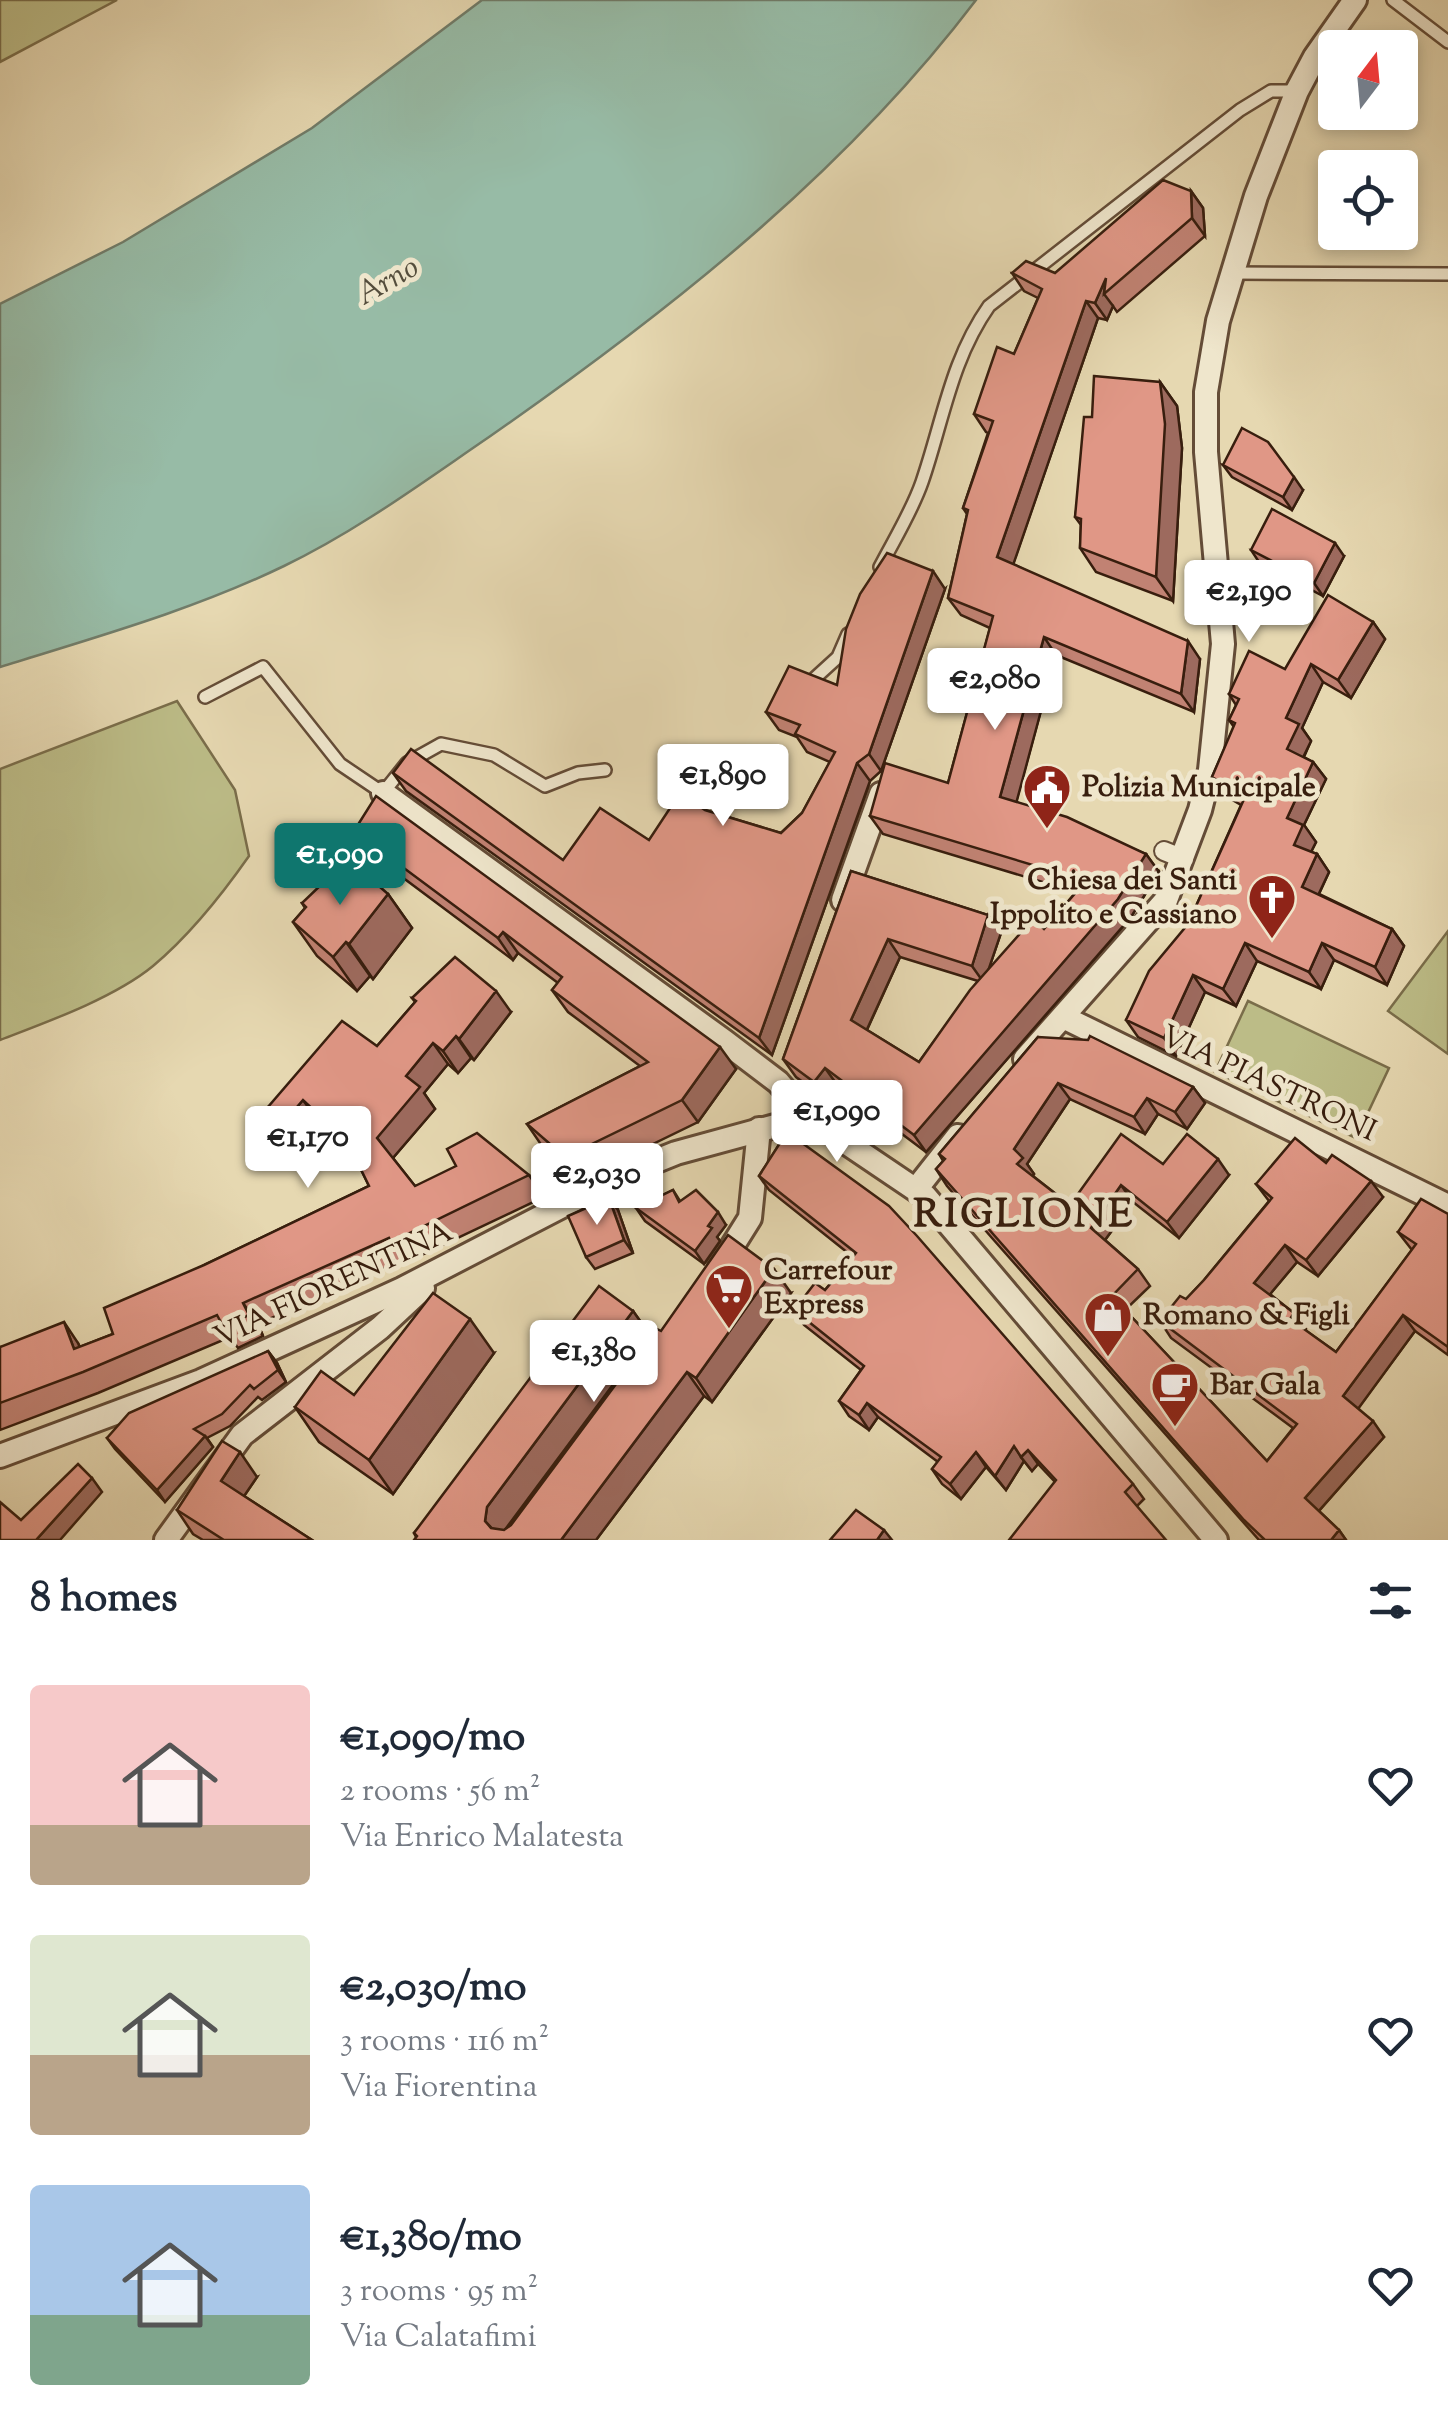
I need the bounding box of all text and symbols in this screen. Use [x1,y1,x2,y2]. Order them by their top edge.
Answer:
north arrow [1318,30,1418,130]
map controls [1318,30,1418,250]
button: locate [1318,150,1418,250]
water label: Arno [348,246,428,318]
pin: €2,190 [1168,560,1330,645]
text: €2,190 [1206,569,1292,615]
pin: €2,080 [914,648,1076,733]
text: €2,080 [949,657,1041,703]
pin: €1,890 [642,744,804,829]
text: €1,890 [679,753,767,799]
public building icon: Polizia Municipale [1021,762,1073,830]
place label: Polizia Municipale [1082,767,1316,810]
pin: €1,090 [259,823,421,908]
text: €1,090 [296,832,384,878]
place label: Chiesa dei Santi Ippolito e Cassiano [990,860,1237,937]
church icon: Chiesa dei Santi Ippolito e Cassiano [1246,872,1298,940]
street label: VIA PIASTRONI [1153,1016,1383,1154]
pin: €1,090 [756,1080,918,1165]
text: €1,090 [793,1089,881,1135]
pin: €1,170 [227,1106,389,1191]
text: €1,170 [267,1115,349,1161]
pin: €2,030 [516,1143,678,1228]
text: €2,030 [553,1152,641,1198]
district label: RIGLIONE [913,1188,1135,1245]
street label: VIA FIORENTINA [207,1212,461,1360]
place label: Carrefour Express [764,1250,893,1327]
supermarket icon: Carrefour Express [703,1262,755,1330]
shop icon: Romano & Figli [1082,1290,1134,1358]
place label: Romano & Figli [1143,1295,1350,1338]
pin: €1,380 [513,1320,675,1405]
text: €1,380 [552,1329,636,1375]
cafe icon: Bar Gala [1149,1360,1201,1428]
place label: Bar Gala [1210,1365,1321,1408]
text: 8 homes [30,1570,178,1630]
icon: filters [1363,1573,1418,1628]
text: €1,090/mo [340,1709,525,1769]
icon: home [110,1725,230,1845]
icon: heart [1363,1758,1418,1813]
text: 2 rooms · 56 m² [340,1769,540,1815]
text: Via Enrico Malatesta [340,1815,624,1861]
text: €2,030/mo [340,1959,526,2019]
icon: home [110,1975,230,2095]
icon: heart [1363,2008,1418,2063]
text: 3 rooms · 116 m² [340,2019,549,2065]
text: Via Fiorentina [340,2065,537,2111]
text: €1,380/mo [340,2209,522,2269]
icon: home [110,2225,230,2345]
icon: heart [1363,2258,1418,2313]
text: 3 rooms · 95 m² [340,2269,538,2315]
text: Via Calatafimi [340,2315,537,2361]

